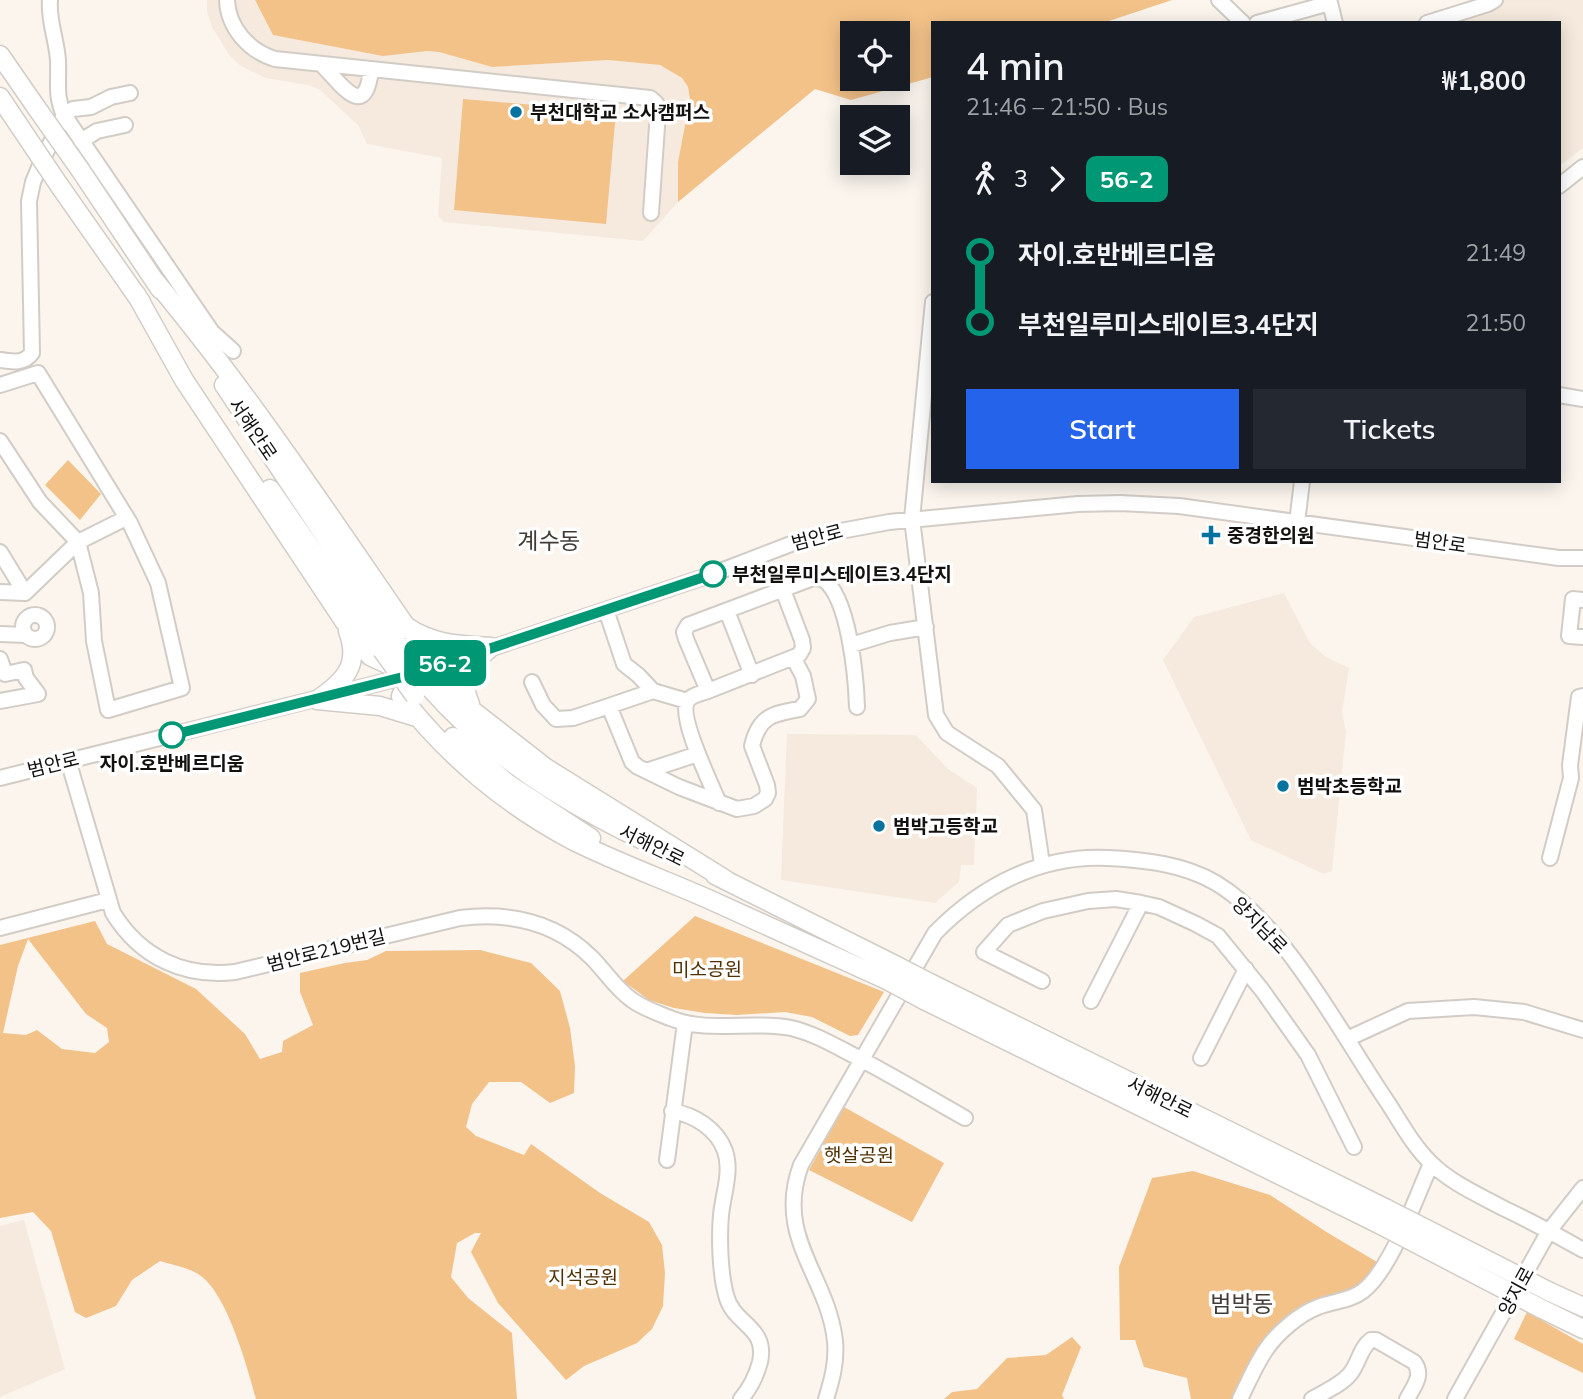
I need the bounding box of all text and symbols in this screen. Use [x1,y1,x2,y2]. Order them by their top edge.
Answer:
map controls [840,21,910,175]
button: locate [840,21,910,91]
text: 4 min [966,42,1065,90]
text: ₩1,800 [1442,64,1526,97]
text: 21:46 – 21:50 · Bus [966,92,1168,121]
place label: 부천대학교 소사캠퍼스 [530,100,710,124]
marker: 부천대학교 소사캠퍼스 [508,104,524,120]
button: layers [840,105,910,175]
icon: walk [966,160,1004,198]
icon: forward [1038,160,1076,198]
text: 3 [1014,164,1028,193]
text: 56-2 [1100,164,1154,194]
text: 자이.호반베르디움 [1018,238,1216,271]
text: 21:49 [1466,238,1526,267]
text: 부천일루미스테이트3.4단지 [1018,308,1319,341]
text: 21:50 [1466,308,1526,337]
button: Start [966,389,1239,469]
button: Tickets [1253,389,1526,469]
street label: 서해안로 [224,393,282,465]
street label: 범안로 [789,519,845,555]
place label: 중경한의원 [1227,523,1314,547]
marker: 중경한의원 [1201,525,1221,545]
district label: 계수동 [517,526,581,555]
street label: 범안로 [1412,526,1468,558]
marker: 부천일루미스테이트3.4단지 [700,561,726,587]
place label: 부천일루미스테이트3.4단지 [732,562,952,586]
line badge: 56-2 [396,640,494,686]
text: 56-2 [418,648,472,678]
marker: 자이.호반베르디움 [159,722,185,748]
street label: 범안로 [25,746,81,782]
place label: 자이.호반베르디움 [100,751,244,775]
place label: 범박초등학교 [1297,774,1402,798]
marker: 범박초등학교 [1275,778,1291,794]
place label: 범박고등학교 [893,814,998,838]
marker: 범박고등학교 [871,818,887,834]
street label: 서해안로 [615,819,689,871]
street label: 양지남로 [1227,892,1293,958]
street label: 범안로219번길 [264,924,388,976]
park label: 미소공원 [672,957,742,981]
street label: 서해안로 [1123,1071,1197,1123]
park label: 햇살공원 [824,1143,894,1167]
street label: 양지로 [1493,1262,1539,1320]
park label: 지석공원 [548,1265,618,1289]
district label: 범박동 [1210,1289,1274,1318]

